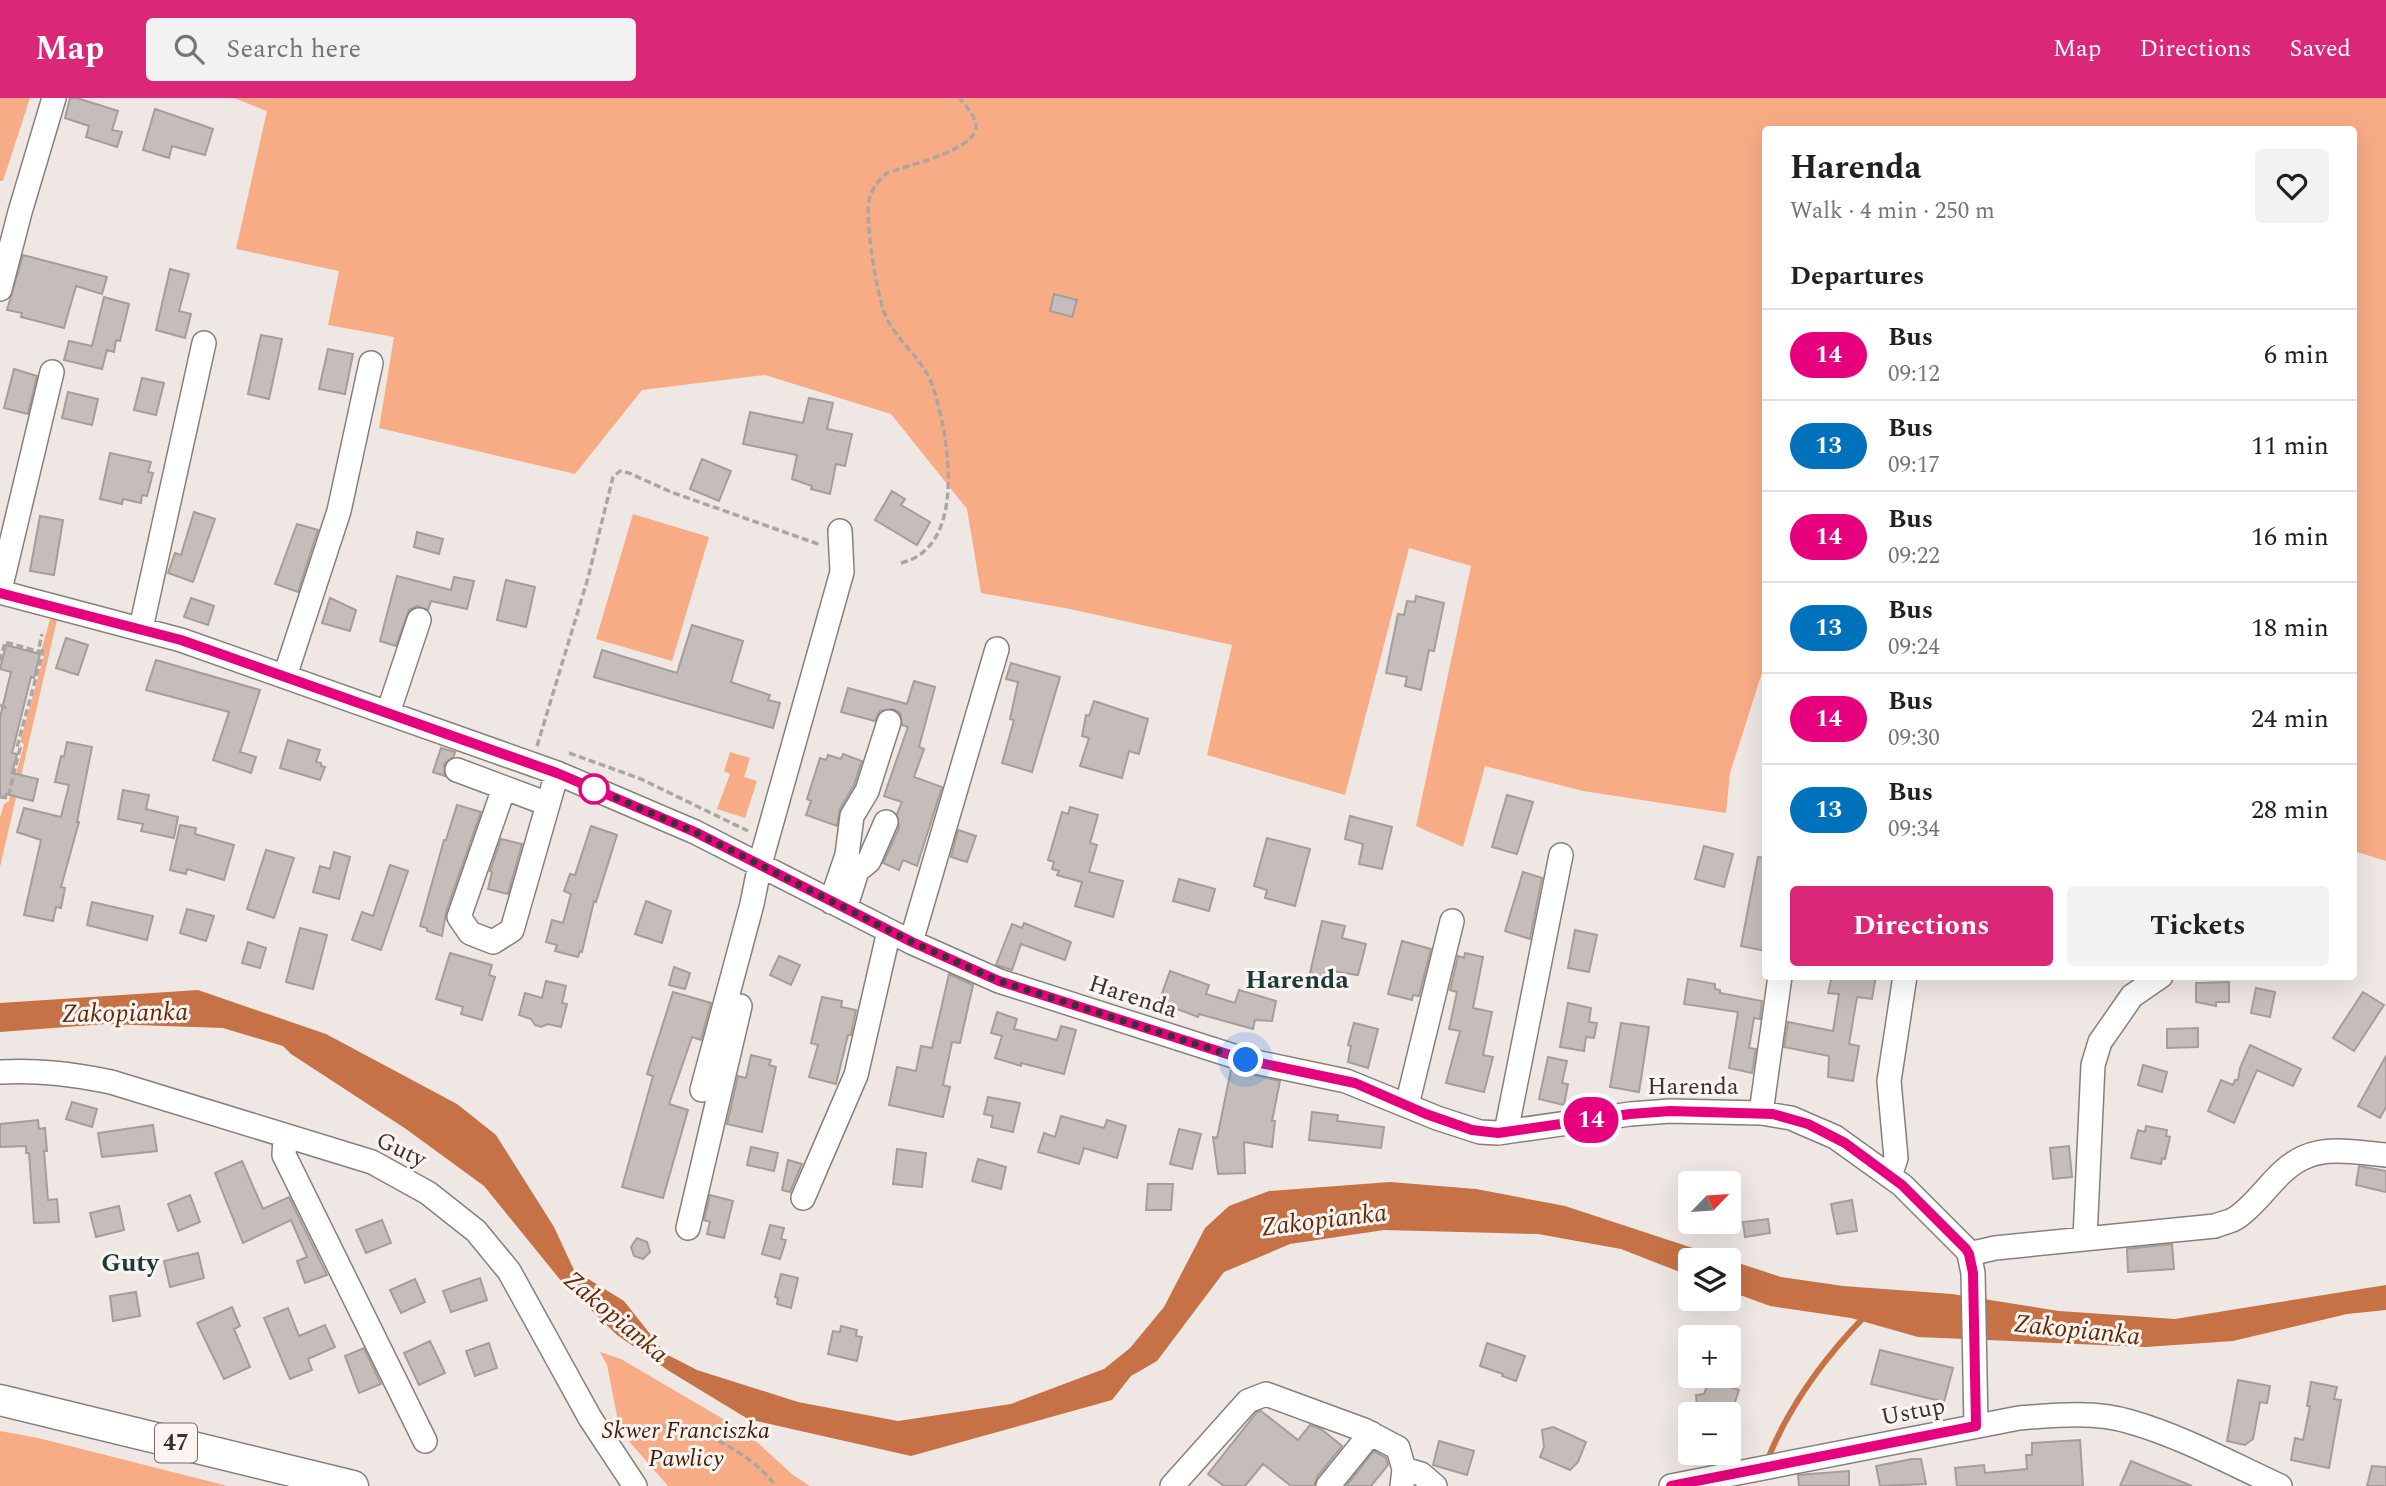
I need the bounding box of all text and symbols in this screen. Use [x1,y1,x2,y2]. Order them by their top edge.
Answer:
search box [146,18,636,81]
text: Map [35,24,104,74]
text: Search here [226,29,361,69]
icon: search [170,30,208,68]
text: Map [2053,31,2101,67]
text: Directions [2139,31,2251,67]
text: Saved [2289,31,2351,67]
text: Harenda [1790,143,1922,193]
button: heart [2255,149,2329,223]
text: Walk · 4 min · 250 m [1790,194,1995,229]
text: Departures [1790,256,1924,296]
text: Bus [1888,317,1933,357]
text: 6 min [2264,335,2329,375]
text: 14 [1815,337,1842,373]
text: 09:12 [1888,357,1940,392]
text: Bus [1888,408,1933,448]
text: 11 min [2251,426,2329,466]
text: 13 [1815,428,1842,464]
text: 09:17 [1888,448,1940,483]
text: Bus [1888,499,1933,539]
text: 16 min [2251,517,2329,557]
text: 14 [1815,519,1842,555]
text: 09:22 [1888,539,1940,574]
text: Bus [1888,590,1933,630]
text: 18 min [2251,608,2329,648]
text: 13 [1815,610,1842,646]
text: 09:24 [1888,630,1940,665]
text: Bus [1888,681,1933,721]
text: 24 min [2251,699,2329,739]
text: 14 [1815,701,1842,737]
text: 09:30 [1888,721,1940,756]
text: Bus [1888,772,1933,812]
unlabelled marker [579,774,609,804]
text: 28 min [2251,790,2329,830]
text: 13 [1815,792,1842,828]
text: 09:34 [1888,812,1940,847]
button: Directions [1790,886,2053,966]
button: Tickets [2067,886,2329,966]
district label: Harenda [1245,960,1349,1000]
street label: Harenda [1084,966,1182,1028]
water label: Zakopianka [61,992,189,1034]
your location [1228,1042,1263,1077]
street label: Harenda [1647,1069,1739,1105]
line badge: 14 [1560,1097,1622,1143]
text: 14 [1578,1102,1604,1138]
street label: Guty [370,1122,434,1178]
north arrow [1678,1171,1741,1234]
map controls [1678,1171,1741,1465]
water label: Zakopianka [1259,1192,1389,1248]
district label: Guty [101,1243,160,1283]
button: layers [1678,1248,1741,1311]
water label: Zakopianka [555,1261,677,1373]
water label: Zakopianka [2012,1303,2142,1357]
button: + [1678,1325,1741,1388]
street label: Ustup [1878,1388,1948,1436]
button: − [1678,1402,1741,1465]
park label: Skwer Franciszka Pawlicy [602,1413,770,1477]
road number: 47 [155,1424,197,1462]

